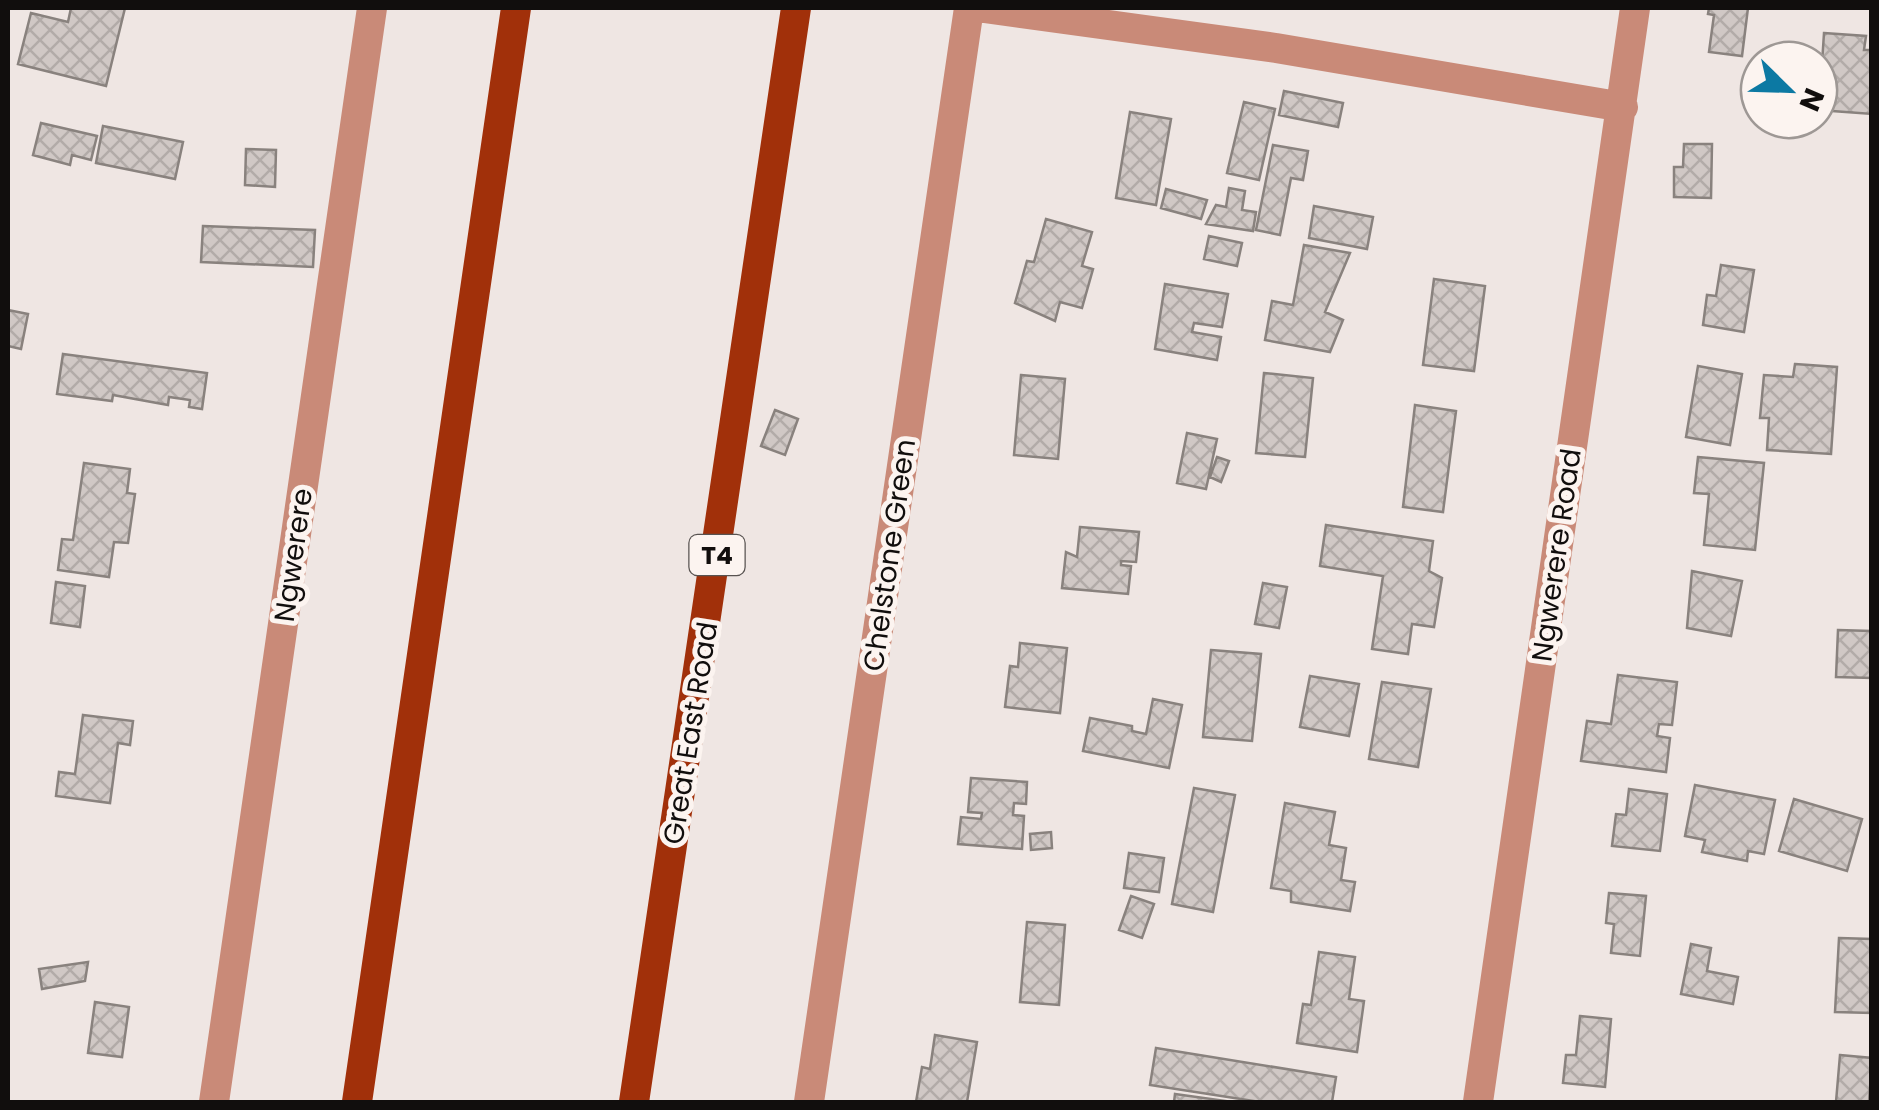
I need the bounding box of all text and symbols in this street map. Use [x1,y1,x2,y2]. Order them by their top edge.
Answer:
north arrow [1739,40,1839,140]
text: N [1789,82,1834,117]
street label: Chelstone Green [854,436,925,674]
street label: Ngwerere Road [1522,446,1591,664]
street label: Ngwerere [265,486,322,624]
road number: T4 [690,535,744,575]
street label: Great East Road [654,619,727,847]

